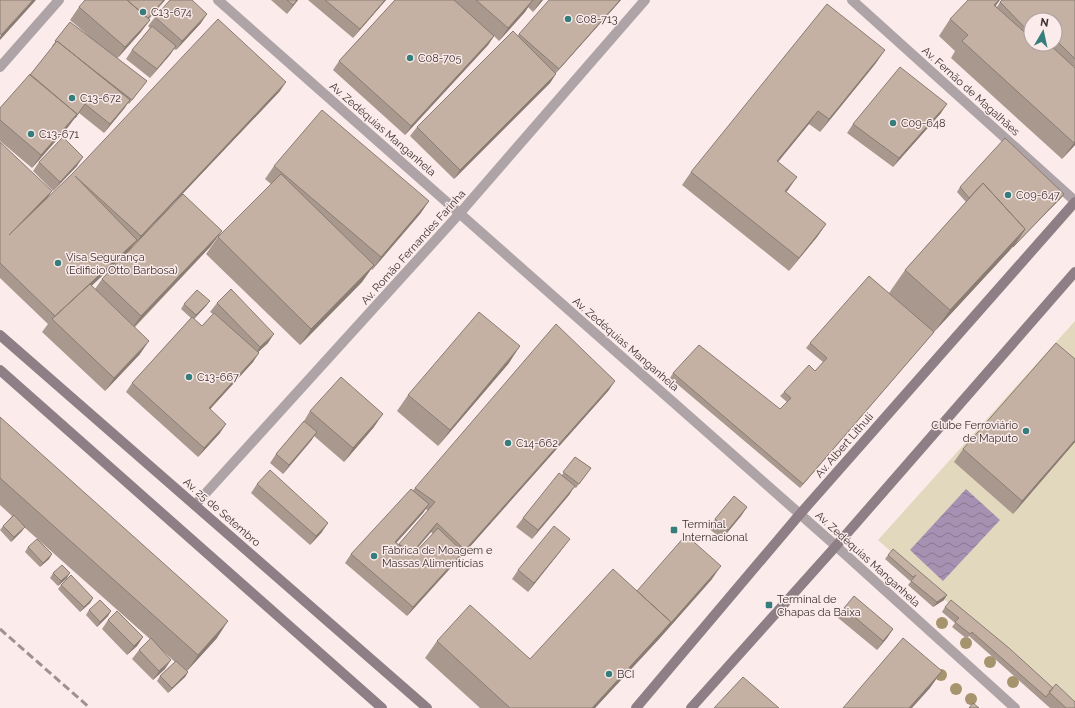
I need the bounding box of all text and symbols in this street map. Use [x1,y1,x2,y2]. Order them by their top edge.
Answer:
place label: C13-674 [151,6,192,19]
marker: C13-674 [138,7,148,17]
north arrow [1023,12,1063,52]
place label: C08-713 [576,13,618,26]
marker: C08-713 [563,14,573,24]
text: N [1039,16,1050,30]
street label: Av. Fernão de Magalhães [919,44,1022,139]
place label: C08-705 [418,52,462,65]
marker: C08-705 [405,53,415,63]
street label: Av. Zedéquias Manganhela [327,80,438,179]
place label: C13-672 [80,92,121,105]
marker: C13-672 [67,93,77,103]
place label: C09-648 [901,117,946,130]
marker: C09-648 [888,118,898,128]
place label: C13-671 [39,128,79,141]
marker: C13-671 [26,129,36,139]
street label: Av. Romão Fernandes Farinha [358,187,468,307]
place label: C09-647 [1016,189,1060,202]
marker: C09-647 [1003,190,1013,200]
place label: Visa Segurança (Edificio Otto Barbosa) [66,251,178,277]
marker: Visa Segurança (Edificio Otto Barbosa) [53,258,63,268]
street label: Av. Zedéquias Manganhela [570,295,681,394]
place label: C13-667 [197,371,239,384]
marker: C13-667 [184,372,194,382]
street label: Av. Albert Lithuli [813,410,876,480]
place label: Clube Ferroviário de Maputo [931,419,1018,445]
marker: Clube Ferroviário de Maputo [1021,426,1031,436]
place label: C14-662 [516,437,558,450]
marker: C14-662 [503,438,513,448]
street label: Av. 25 de Setembro [180,475,263,550]
street label: Av. Zedéquias Manganhela [813,509,923,610]
place label: Terminal Internacional [682,518,748,544]
marker: Terminal Internacional [669,525,679,535]
place label: Fábrica de Moagem e Massas Alimentícias [382,544,493,570]
marker: Fábrica de Moagem e Massas Alimentícias [369,551,379,561]
place label: Terminal de Chapas da Baixa [777,593,861,619]
marker: Terminal de Chapas da Baixa [764,600,774,610]
place label: BCI [617,668,635,681]
marker: BCI [604,669,614,679]

